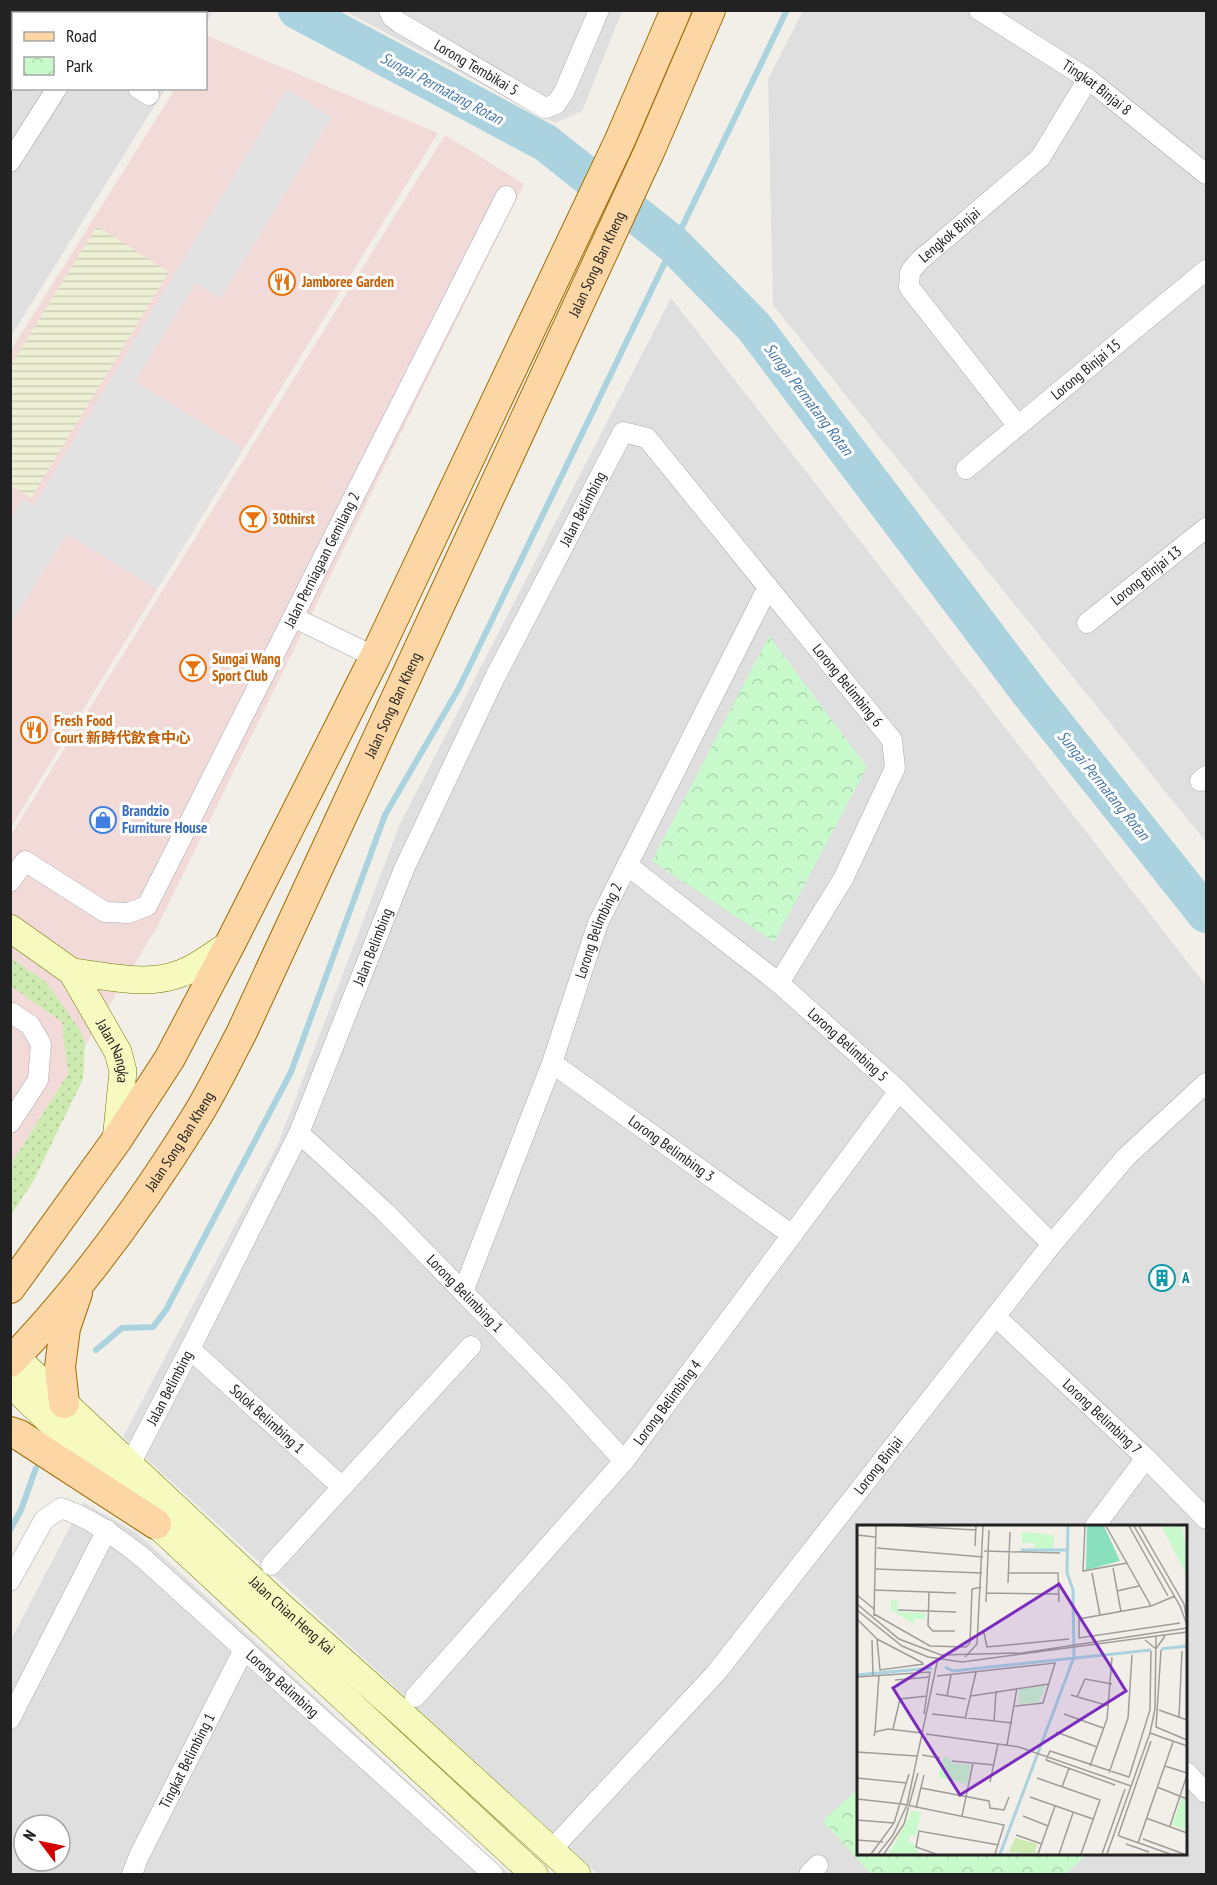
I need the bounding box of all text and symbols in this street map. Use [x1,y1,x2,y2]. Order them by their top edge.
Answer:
legend [12,12,207,90]
text: Road [66,24,97,47]
street label: Lorong Tembikai 5 [431,35,522,99]
water label: Sungai Permatang Rotan [377,47,507,129]
text: Park [66,54,93,77]
street label: Tingkat Binjai 8 [1059,55,1135,119]
street label: Lengkok Binjai [914,203,984,266]
street label: Jalan Song Ban Kheng [564,208,629,321]
restaurant icon: Jamboree Garden [267,267,297,297]
place label: Jamboree Garden [301,272,394,291]
street label: Lorong Binjai 15 [1047,335,1125,404]
water label: Sungai Permatang Rotan [760,339,858,460]
street label: Jalan Belimbing [555,468,610,550]
street label: Jalan Perniagaan Gemilang 2 [279,489,364,631]
bar icon: 30thirst [238,504,268,534]
place label: 30thirst [272,509,315,528]
street label: Lorong Binjai 13 [1107,541,1185,609]
street label: Lorong Belimbing 6 [809,640,888,731]
place label: Sungai Wang Sport Club [212,649,281,685]
street label: Jalan Song Ban Kheng [360,649,425,762]
bar icon: Sungai Wang Sport Club [178,653,208,683]
place label: Fresh Food Court 新時代飲食中心 [54,711,191,747]
restaurant icon: Fresh Food Court 新時代飲食中心 [19,715,49,745]
water label: Sungai Permatang Rotan [1054,726,1155,845]
place label: Brandzio Furniture House [122,801,207,837]
shop icon: Brandzio Furniture House [88,805,118,835]
street label: Lorong Belimbing 2 [570,879,626,981]
street label: Jalan Belimbing [348,905,396,989]
street label: Lorong Belimbing 5 [804,1004,892,1086]
street label: Jalan Nangka [92,1015,133,1084]
street label: Jalan Song Ban Kheng [140,1088,218,1195]
street label: Lorong Belimbing 3 [625,1111,719,1186]
street label: Lorong Belimbing 1 [423,1250,508,1336]
building icon: A [1147,1263,1177,1293]
place label: A [1181,1268,1190,1287]
street label: Jalan Belimbing [142,1347,197,1429]
street label: Lorong Belimbing 4 [629,1356,705,1449]
street label: Lorong Belimbing 7 [1059,1375,1146,1458]
street label: Solok Belimbing 1 [226,1380,309,1457]
street label: Lorong Binjai [849,1433,907,1498]
inset map [857,1525,1187,1855]
street label: Jalan Chian Heng Kai [245,1571,339,1659]
street label: Lorong Belimbing [242,1646,323,1721]
street label: Tingkat Belimbing 1 [155,1710,219,1812]
north arrow [12,1813,72,1873]
text: N [19,1826,40,1844]

